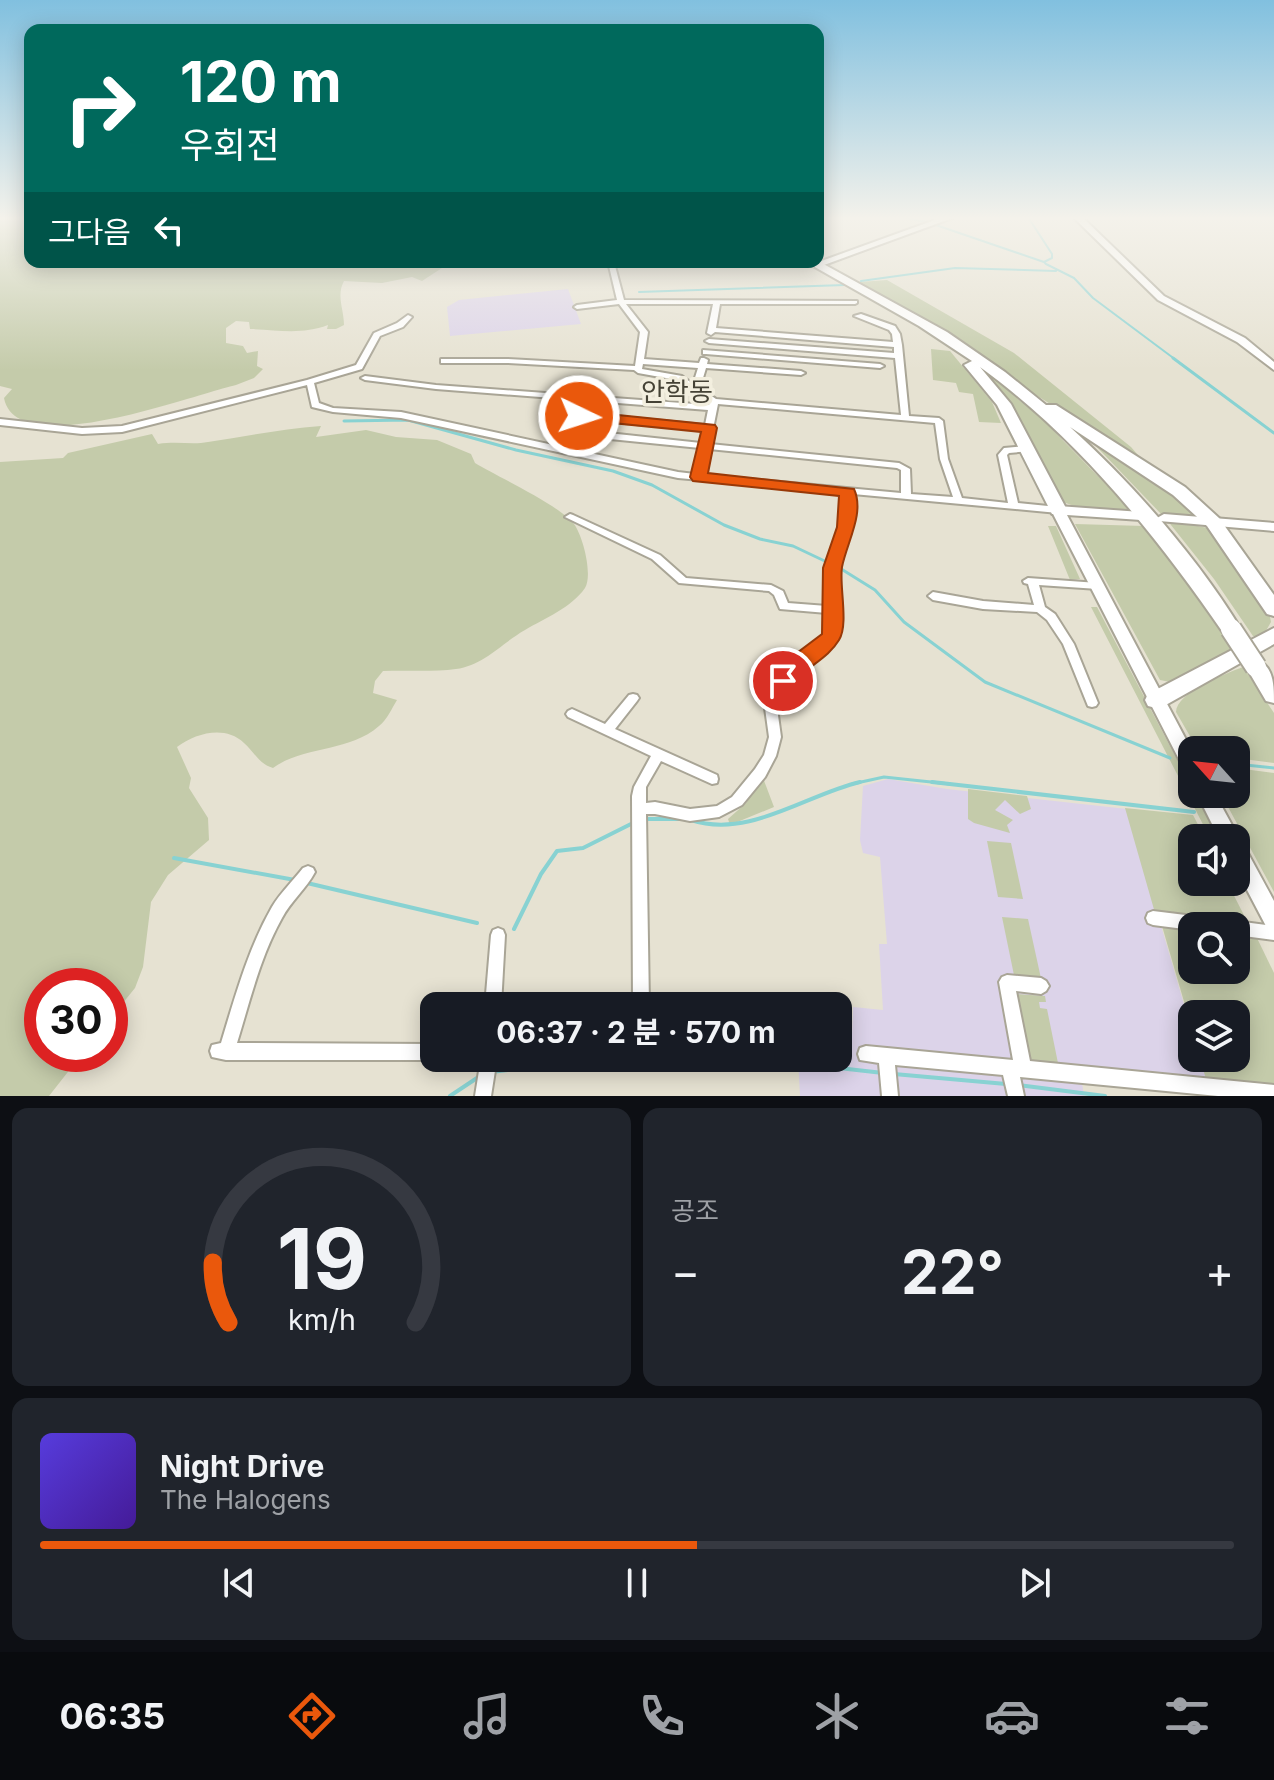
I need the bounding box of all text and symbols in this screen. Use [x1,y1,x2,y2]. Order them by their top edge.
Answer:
text: 120 m [180,48,342,116]
icon: right [48,56,152,160]
text: 우회전 [180,123,279,167]
icon: left [147,208,191,252]
text: 그다음 [48,214,131,250]
position arrow [537,374,621,458]
district label: 안학동 [641,376,713,407]
pin [749,647,817,715]
icon: arrive [761,659,805,703]
north arrow [1178,736,1250,808]
map controls [1178,736,1250,1072]
button: sound [1178,824,1250,896]
button: search [1178,912,1250,984]
speed limit sign: 30 [24,968,128,1072]
button: layers [1178,1000,1250,1072]
text: 06:37 · 2 분 · 570 m [496,1014,776,1050]
text: 공조 [671,1195,719,1226]
text: 19 [277,1208,366,1309]
text: 22° [901,1236,1004,1308]
text: − [671,1245,700,1299]
text: + [1205,1245,1234,1299]
text: km/h [288,1302,355,1337]
text: Night Drive [160,1448,324,1484]
text: The Halogens [160,1484,331,1515]
icon: previous [217,1561,261,1605]
icon: pause [615,1561,659,1605]
icon: next [1013,1561,1057,1605]
icon: directions [284,1688,340,1744]
icon: music [459,1688,515,1744]
icon: phone [634,1688,690,1744]
icon: climate [809,1688,865,1744]
icon: car [984,1688,1040,1744]
icon: filters [1159,1688,1215,1744]
text: 06:35 [59,1694,165,1738]

